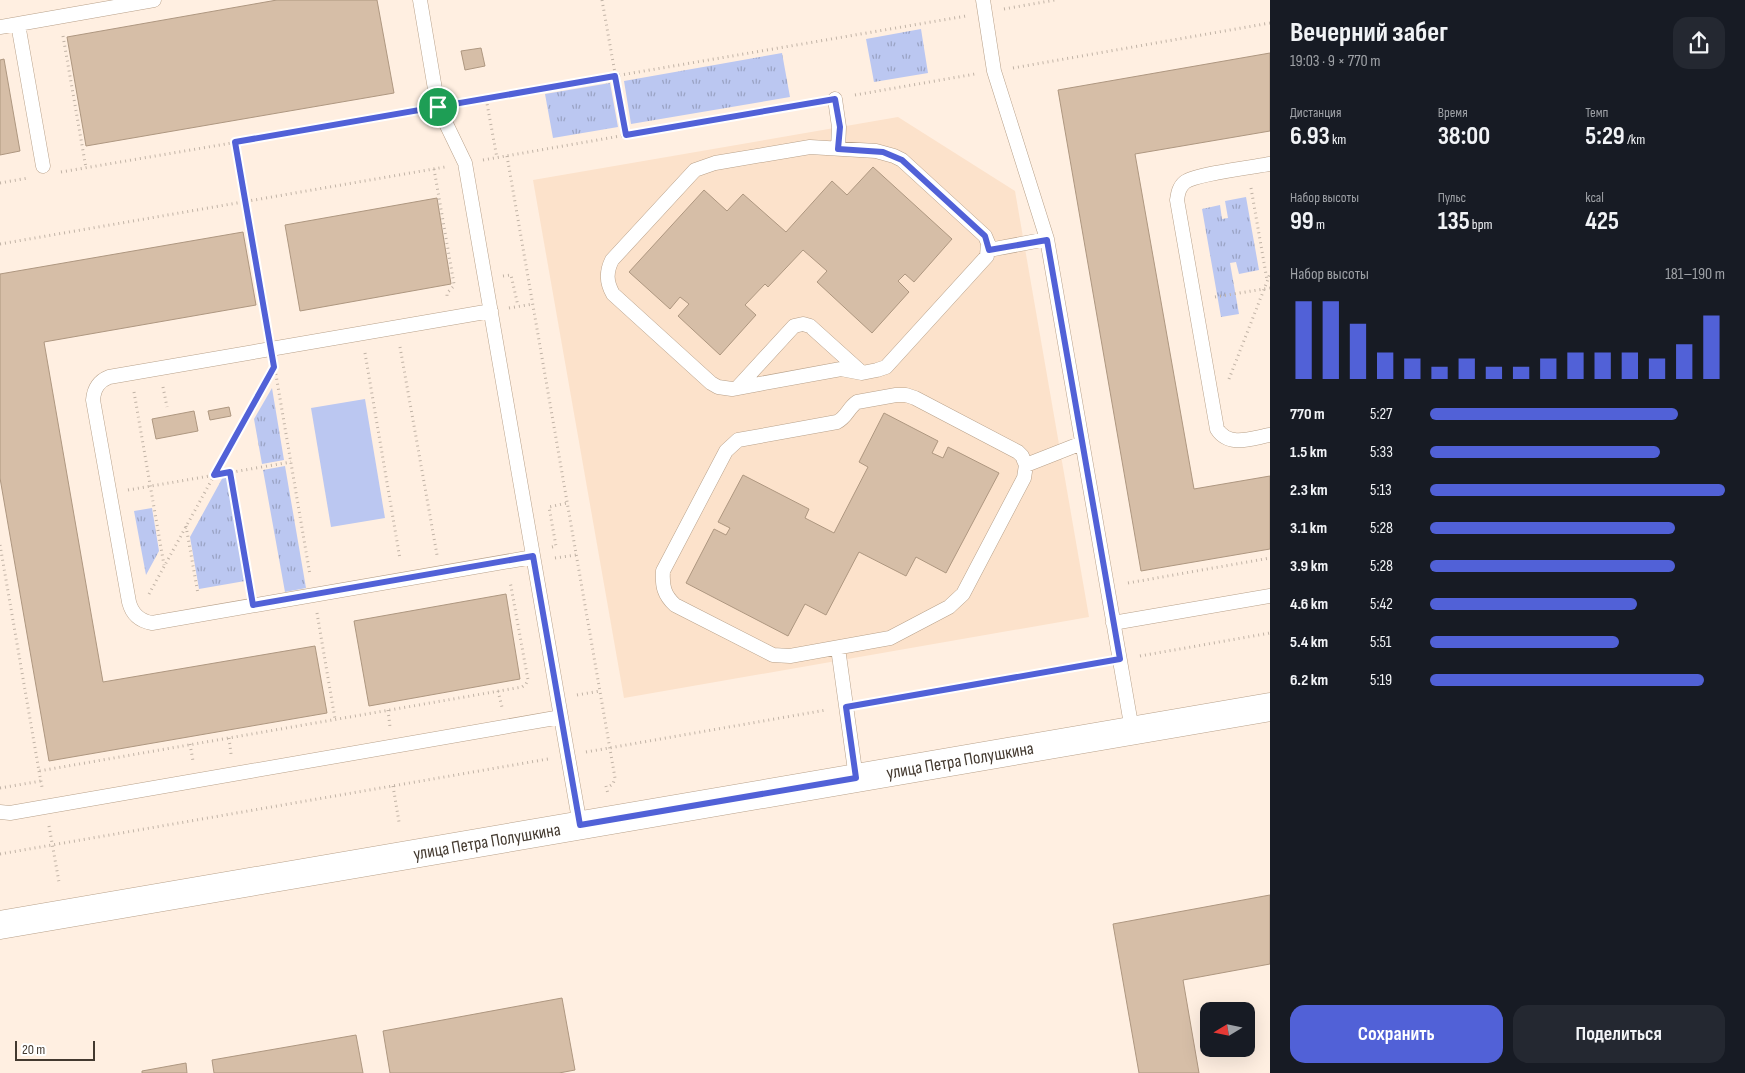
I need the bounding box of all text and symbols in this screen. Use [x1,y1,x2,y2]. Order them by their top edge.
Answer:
text: Вечерний забег [1290,16,1448,49]
button: share [1673,17,1725,69]
text: 19:03 · 9 × 770 m [1290,52,1381,71]
pin [417,86,459,128]
icon: arrive [424,93,452,121]
text: Дистанция [1290,104,1341,121]
text: Время [1438,104,1468,121]
text: Темп [1585,104,1608,121]
text: 6.93 [1290,121,1330,152]
text: 38:00 [1438,121,1490,152]
text: 5:29 [1585,121,1625,152]
text: km [1330,131,1346,148]
text: /km [1625,131,1645,148]
text: Набор высоты [1290,189,1359,206]
text: Пульс [1438,189,1466,206]
text: kcal [1585,189,1604,206]
text: 99 [1290,206,1314,237]
text: 135 [1438,206,1470,237]
text: 425 [1585,206,1619,237]
text: m [1314,216,1325,233]
text: bpm [1470,216,1492,233]
text: Набор высоты [1290,265,1369,284]
text: 181–190 m [1665,265,1725,284]
text: 770 m [1290,405,1325,424]
text: 5:27 [1370,405,1392,424]
text: 1.5 km [1290,443,1327,462]
text: 5:33 [1370,443,1393,462]
text: 2.3 km [1290,481,1328,500]
text: 5:13 [1370,481,1392,500]
text: 3.1 km [1290,519,1327,538]
text: 5:28 [1370,519,1393,538]
text: 3.9 km [1290,557,1328,576]
text: 5:28 [1370,557,1393,576]
text: 4.6 km [1290,595,1328,614]
text: 5:42 [1370,595,1393,614]
text: 5.4 km [1290,633,1328,652]
text: 5:51 [1370,633,1391,652]
text: 6.2 km [1290,671,1328,690]
text: 5:19 [1370,671,1392,690]
street label: улица Петра Полушкина [885,737,1035,783]
street label: улица Петра Полушкина [412,818,562,864]
north arrow [1200,1002,1255,1058]
map controls [1200,1002,1255,1057]
button: Сохранить [1290,1005,1503,1063]
button: Поделиться [1513,1005,1725,1063]
scale bar [15,1038,95,1061]
text: 20 m [22,1041,45,1058]

